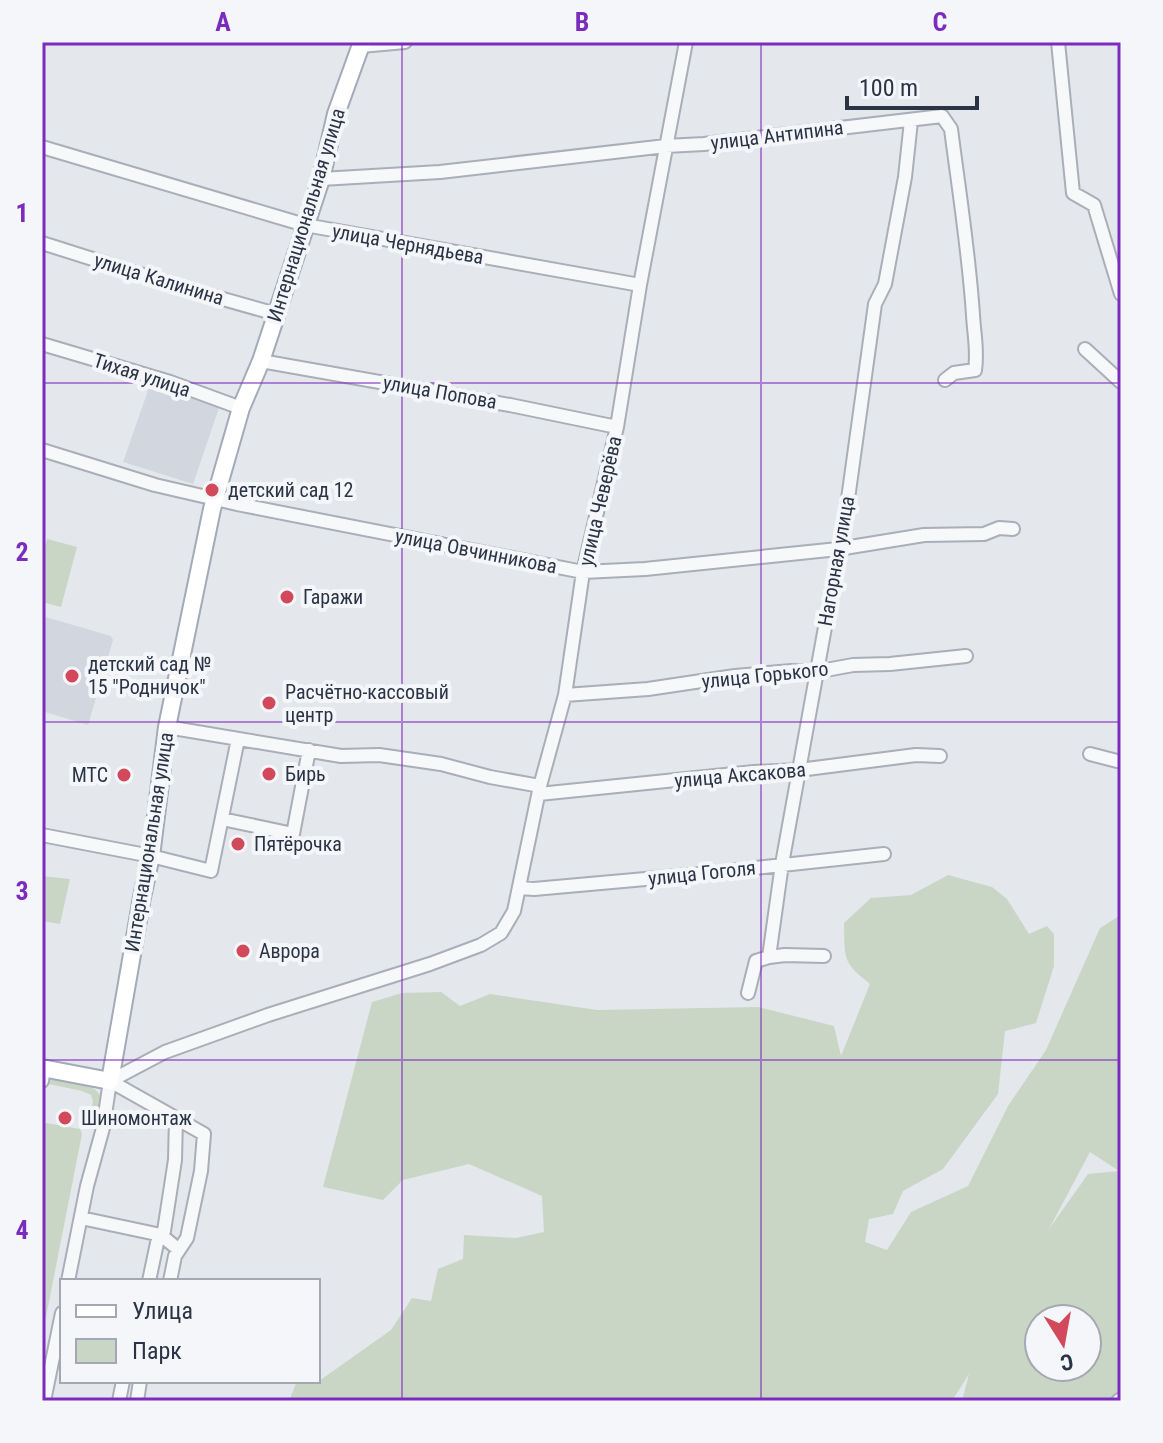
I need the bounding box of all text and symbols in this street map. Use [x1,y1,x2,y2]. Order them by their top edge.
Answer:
text: A [215,7,231,37]
text: B [575,7,589,37]
text: C [933,7,948,37]
scale bar [847,60,977,110]
text: 100 m [859,74,918,102]
street label: Интернациональная улица [262,105,350,325]
street label: улица Антипина [709,115,845,155]
text: 1 [15,198,29,228]
street label: улица Чернядьева [330,219,486,269]
street label: улица Калинина [91,248,227,310]
street label: Тихая улица [90,348,194,402]
street label: улица Попова [381,370,499,414]
street label: улица Чеверёва [573,434,627,568]
place label: детский сад 12 [228,478,354,502]
marker: детский сад 12 [203,481,221,499]
street label: Нагорная улица [813,494,859,628]
street label: улица Овчинникова [393,524,559,578]
text: 2 [15,537,29,567]
place label: Гаражи [303,585,363,609]
marker: Гаражи [278,588,296,606]
place label: детский сад № 15 "Родничок" [88,652,211,699]
street label: улица Горького [701,656,829,694]
marker: детский сад № 15 "Родничок" [63,667,81,685]
place label: Расчётно-кассовый центр [285,680,449,727]
marker: Расчётно-кассовый центр [260,694,278,712]
street label: Интернациональная улица [120,731,178,953]
street label: улица Аксакова [673,757,807,793]
place label: Бирь [285,762,326,786]
place label: МТС [72,763,108,787]
marker: Бирь [260,765,278,783]
marker: МТС [115,766,133,784]
place label: Пятёрочка [254,832,342,856]
marker: Пятёрочка [229,835,247,853]
street label: улица Гоголя [647,855,757,891]
text: 3 [15,876,29,906]
place label: Аврора [259,939,320,963]
marker: Аврора [234,942,252,960]
place label: Шиномонтаж [81,1106,192,1130]
marker: Шиномонтаж [56,1109,74,1127]
text: 4 [15,1215,29,1245]
legend [60,1279,320,1383]
text: Улица [132,1297,193,1325]
north arrow [1023,1303,1103,1383]
text: Парк [132,1337,182,1365]
text: С [1058,1349,1075,1376]

